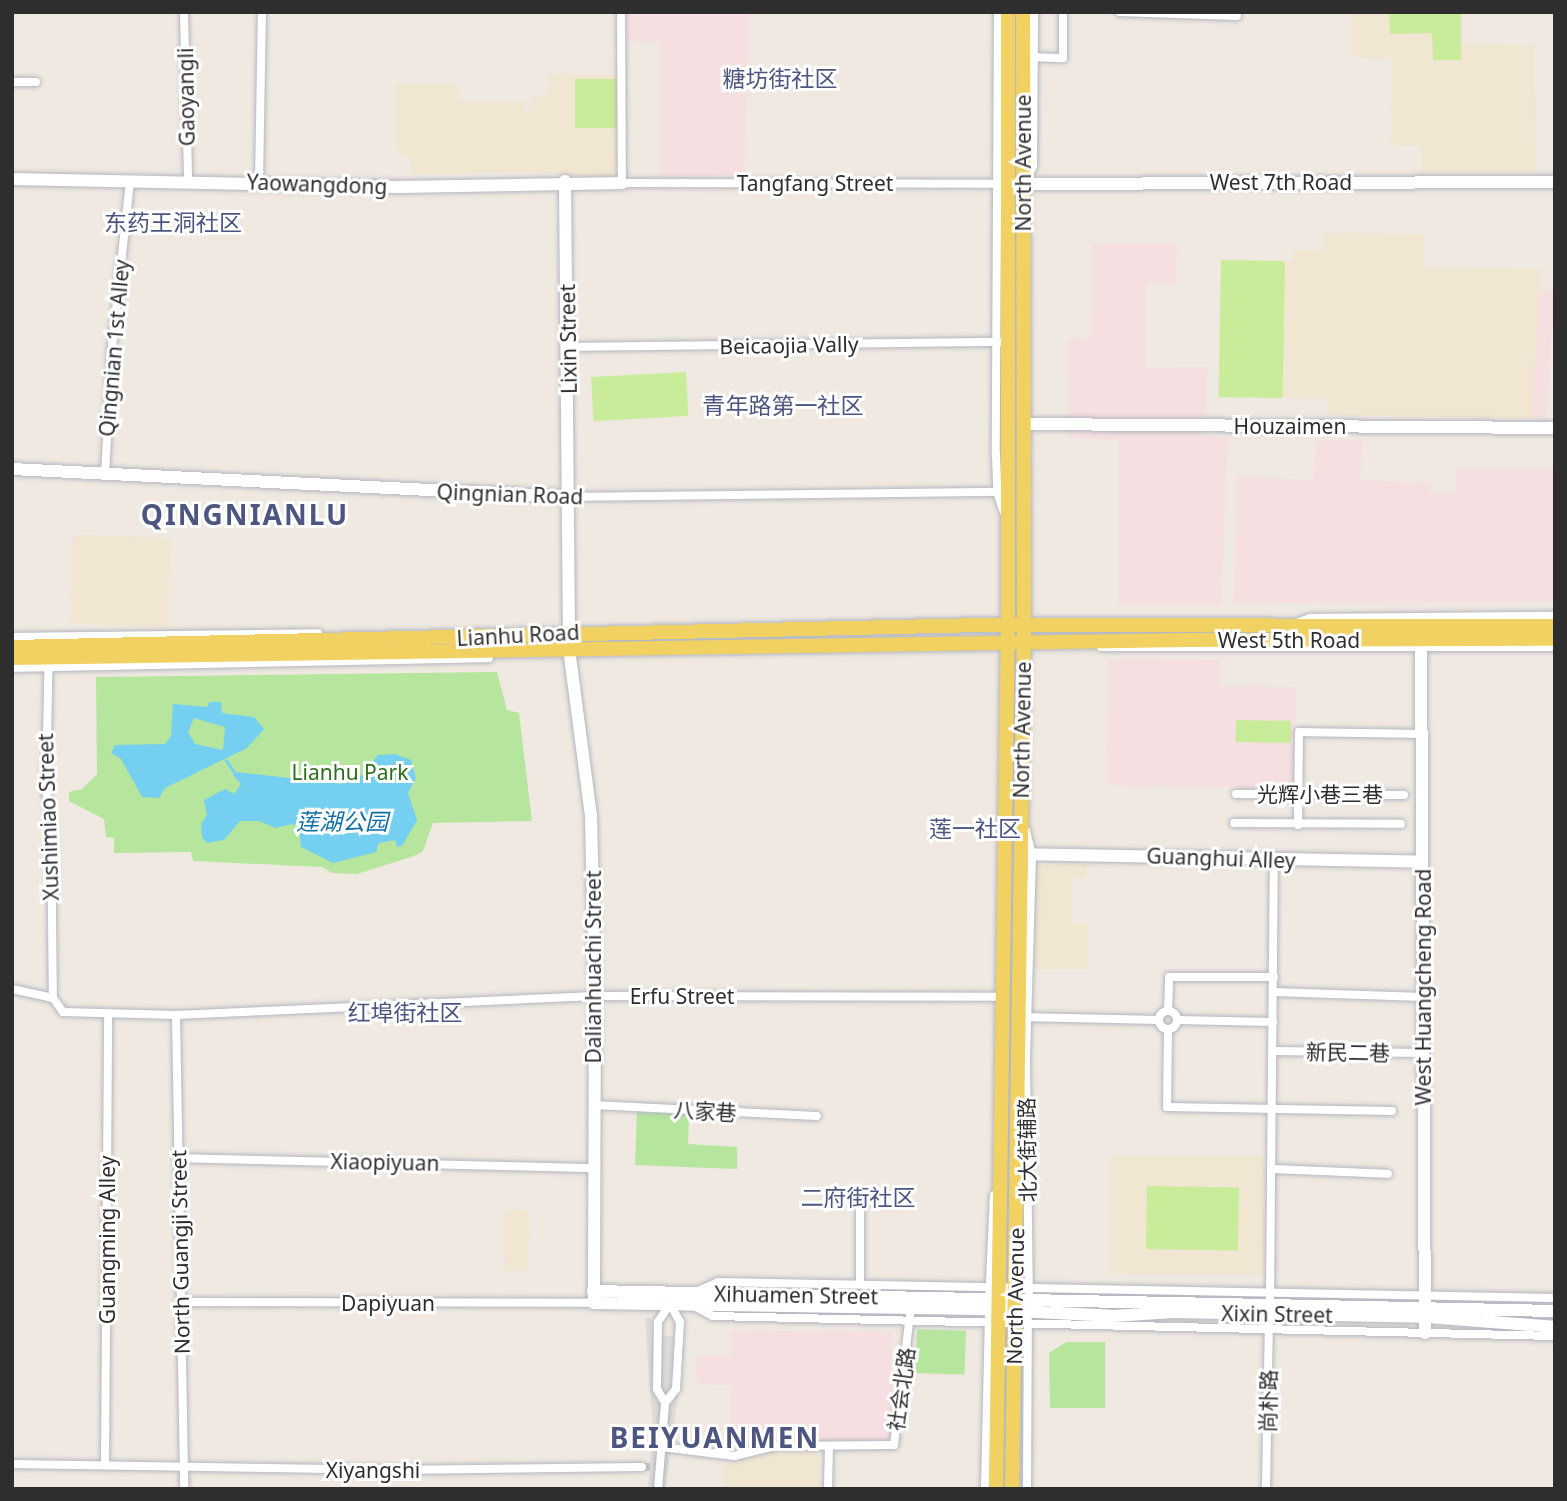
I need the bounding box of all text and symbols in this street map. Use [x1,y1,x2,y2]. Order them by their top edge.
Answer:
street label: Gaoyangli [173,48,199,146]
district label: 糖坊街社区 [723,64,837,92]
street label: North Avenue [1010,94,1036,232]
street label: Yaowangdong [246,169,388,199]
street label: West 7th Road [1210,169,1352,195]
street label: Tangfang Street [737,170,893,196]
district label: 东药王洞社区 [104,208,242,236]
street label: Qingnian 1st Alley [94,258,134,438]
street label: Lixin Street [554,284,582,394]
street label: Beicaojia Vally [719,331,859,359]
district label: 青年路第一社区 [703,391,863,419]
street label: Houzaimen [1234,413,1346,439]
street label: Qingnian Road [436,479,584,509]
district label: QINGNIANLU [142,497,348,531]
street label: Lianhu Road [456,619,580,651]
street label: West 5th Road [1218,627,1360,653]
street label: North Avenue [1008,661,1036,799]
street label: Xushimiao Street [32,733,64,901]
park label: Lianhu Park [292,759,408,785]
street label: 光辉小巷三巷 [1257,781,1383,807]
water label: 莲湖公园 [296,807,388,835]
district label: 莲一社区 [929,814,1021,842]
street label: Guanghui Alley [1146,843,1296,873]
street label: West Huangcheng Road [1410,869,1436,1105]
street label: Dalianhuachi Street [580,870,606,1064]
street label: Erfu Street [630,983,734,1009]
district label: 红埠街社区 [348,998,462,1026]
street label: 新民二巷 [1306,1039,1390,1065]
street label: 八家巷 [673,1097,737,1125]
street label: 北大街辅路 [1013,1097,1041,1203]
street label: Xiaopiyuan [330,1148,440,1176]
street label: North Guangji Street [166,1150,194,1354]
street label: Guangming Alley [94,1156,120,1324]
district label: 二府街社区 [801,1183,915,1211]
street label: North Avenue [1001,1227,1029,1365]
street label: Xihuamen Street [714,1281,878,1309]
street label: Dapiyuan [341,1290,435,1316]
street label: Xixin Street [1221,1300,1333,1328]
street label: 社会北路 [883,1346,919,1432]
street label: 尚朴路 [1255,1369,1281,1433]
district label: BEIYUANMEN [611,1420,819,1454]
street label: Xiyangshi [326,1457,420,1483]

